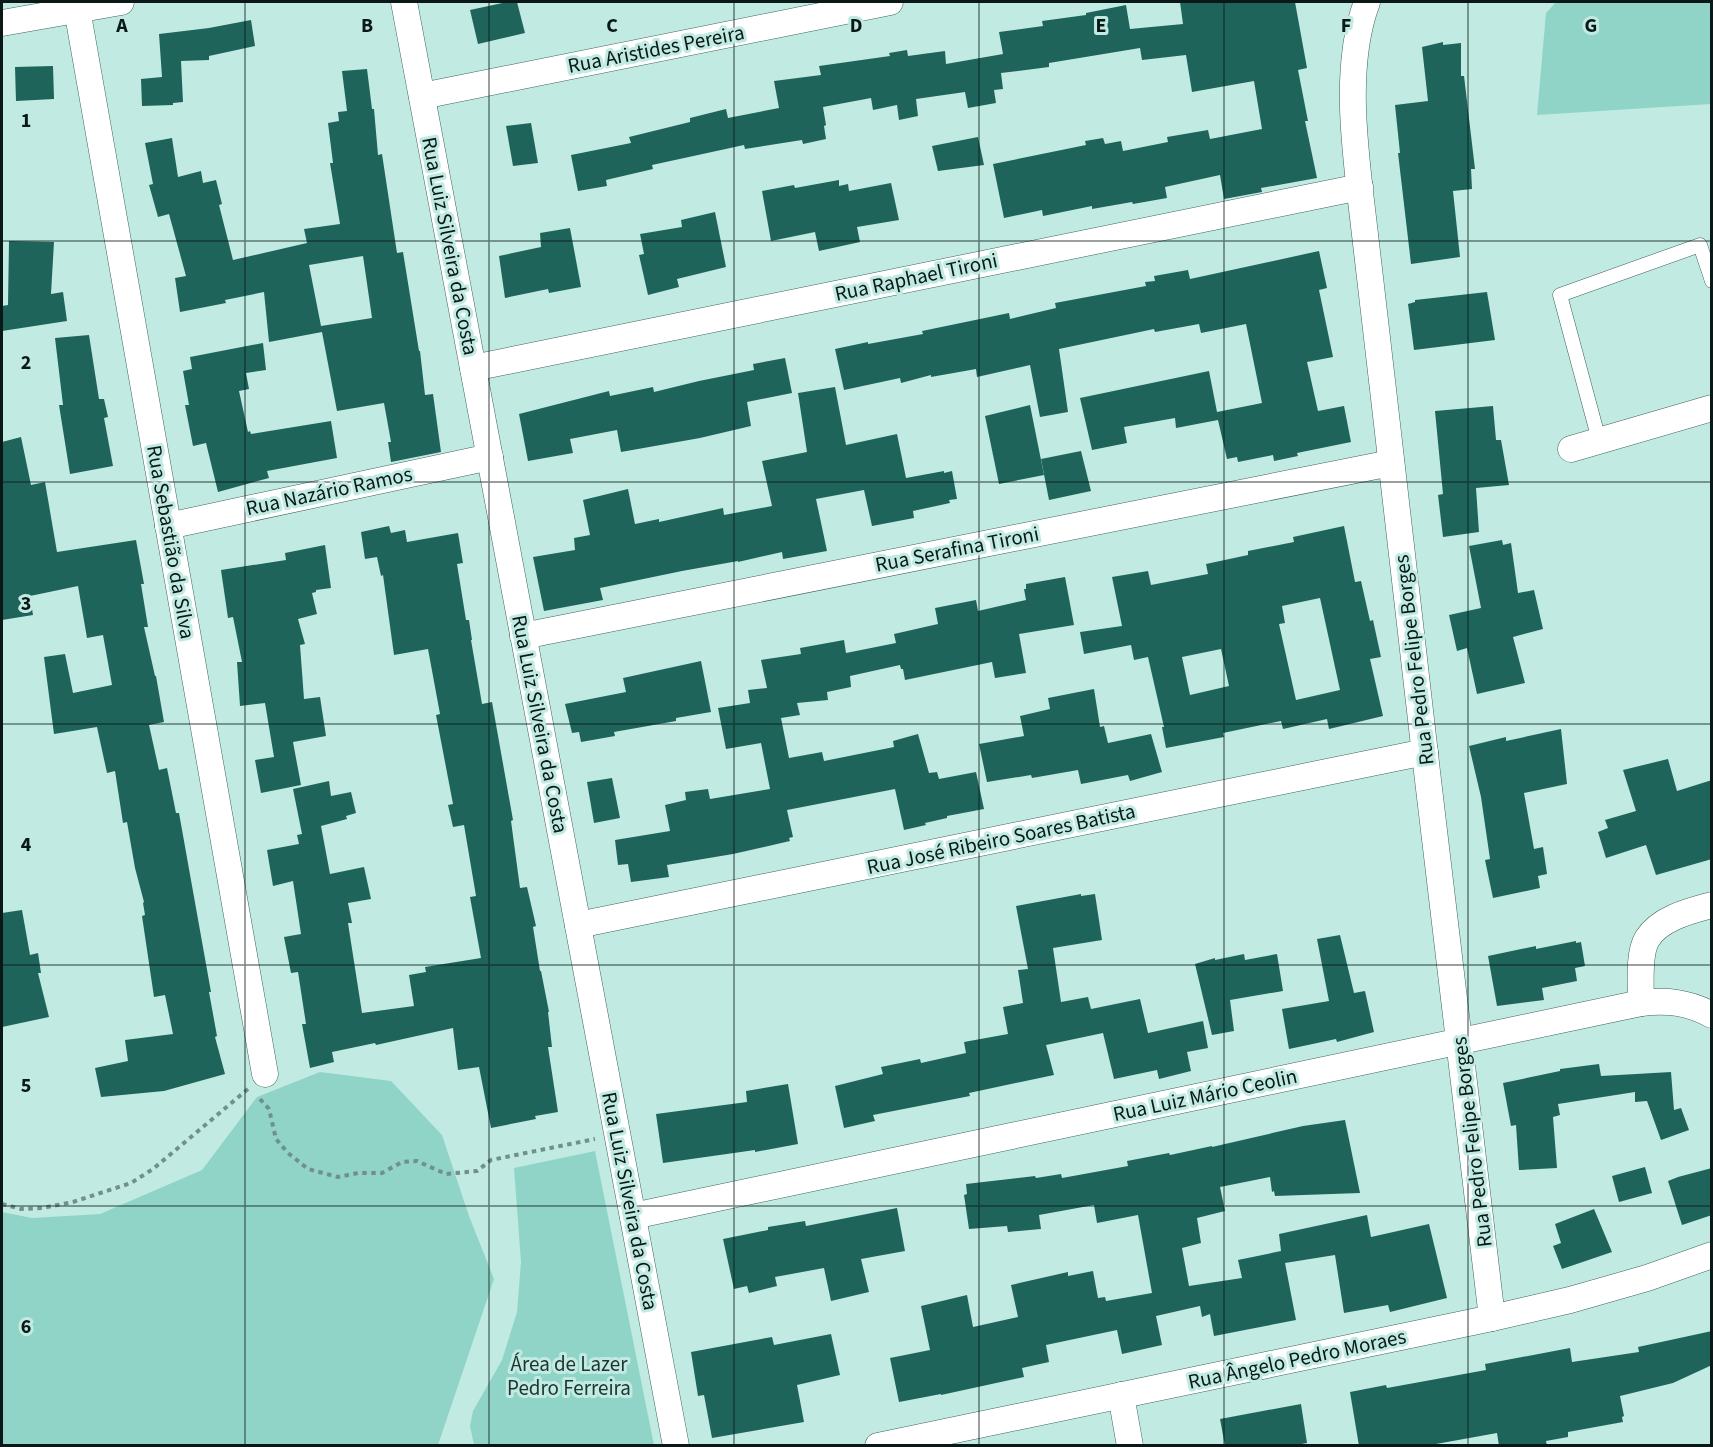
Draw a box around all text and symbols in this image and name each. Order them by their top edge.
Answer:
text: A [115,12,128,40]
text: B [361,12,373,40]
text: C [606,12,618,40]
text: D [850,12,862,40]
text: E [1096,12,1106,40]
text: F [1341,12,1351,40]
text: G [1585,12,1597,40]
street label: Rua Aristides Pereira [565,17,747,81]
text: 1 [21,107,31,135]
street label: Rua Luiz Silveira da Costa [414,134,486,358]
street label: Rua Raphael Tironi [832,245,1000,309]
text: 2 [21,349,31,377]
street label: Rua Sebastião da Silva [139,443,203,641]
street label: Rua Nazário Ramos [243,459,415,523]
street label: Rua Serafina Tironi [873,518,1041,580]
street label: Rua Pedro Felipe Borges [1386,553,1442,767]
text: 3 [21,590,31,618]
street label: Rua Luiz Silveira da Costa [504,612,576,836]
street label: Rua José Ribeiro Soares Batista [864,796,1138,882]
text: 4 [21,831,32,859]
street label: Rua Pedro Felipe Borges [1444,1035,1500,1249]
street label: Rua Luiz Mário Ceolin [1110,1061,1300,1129]
text: 5 [21,1072,31,1100]
street label: Rua Luiz Silveira da Costa [594,1089,666,1313]
text: 6 [21,1313,31,1341]
street label: Rua Ângelo Pedro Moraes [1185,1321,1409,1397]
park label: Área de Lazer Pedro Ferreira [507,1349,631,1403]

